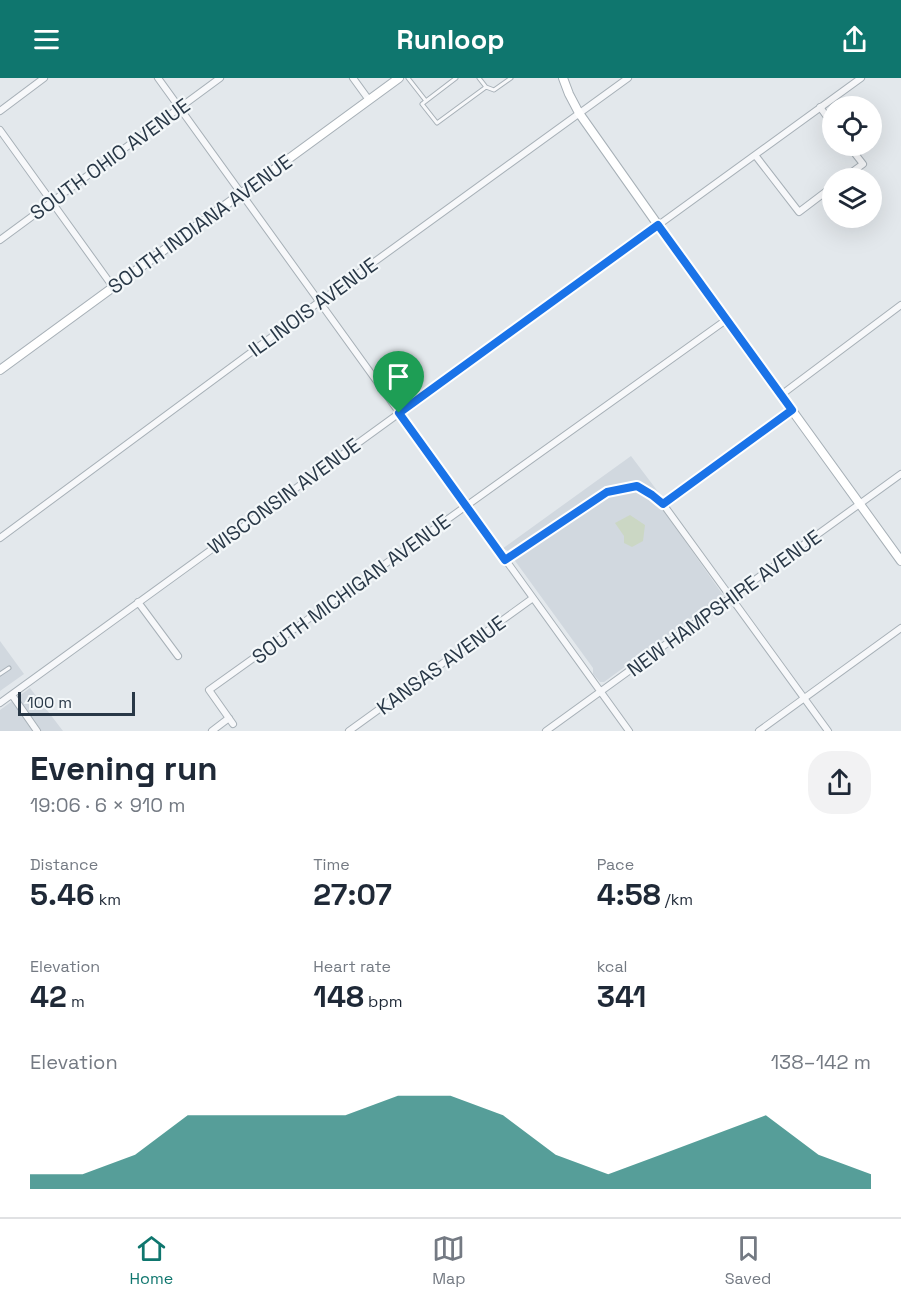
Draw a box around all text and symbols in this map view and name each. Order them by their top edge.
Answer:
text: Runloop [397,22,504,57]
icon: menu [30,23,63,56]
icon: share [838,23,871,56]
street label: SOUTH OHIO AVENUE [25,92,195,226]
map controls [822,96,882,228]
button: locate [822,96,882,156]
street label: SOUTH INDIANA AVENUE [103,148,297,300]
button: layers [822,168,882,228]
street label: ILLINOIS AVENUE [243,251,383,363]
pin [373,351,424,413]
icon: arrive [382,360,415,393]
street label: WISCONSIN AVENUE [203,432,365,560]
street label: SOUTH MICHIGAN AVENUE [247,508,455,670]
street label: NEW HAMPSHIRE AVENUE [622,524,826,682]
street label: KANSAS AVENUE [371,610,511,720]
scale bar [18,689,135,716]
text: 100 m [27,692,72,713]
text: Evening run [30,748,218,790]
button: share [808,751,871,814]
text: 19:06 · 6 × 910 m [30,792,185,818]
text: Distance [30,854,98,875]
text: Time [313,854,350,875]
text: Pace [597,854,634,875]
text: 5.46 [30,875,95,914]
text: 27:07 [313,875,392,914]
text: 4:58 [597,875,661,914]
text: km [95,889,121,910]
text: /km [661,889,693,910]
text: Elevation [30,956,100,977]
text: Heart rate [313,956,391,977]
text: kcal [597,956,628,977]
text: 42 [30,977,67,1016]
text: 148 [313,977,364,1016]
text: 341 [597,977,646,1016]
text: m [67,991,85,1012]
text: bpm [364,991,402,1012]
text: Elevation [30,1049,118,1075]
text: 138–142 m [771,1049,871,1075]
tab: Home [130,1232,173,1289]
tab: Map [432,1232,466,1289]
tab: Saved [725,1232,771,1289]

